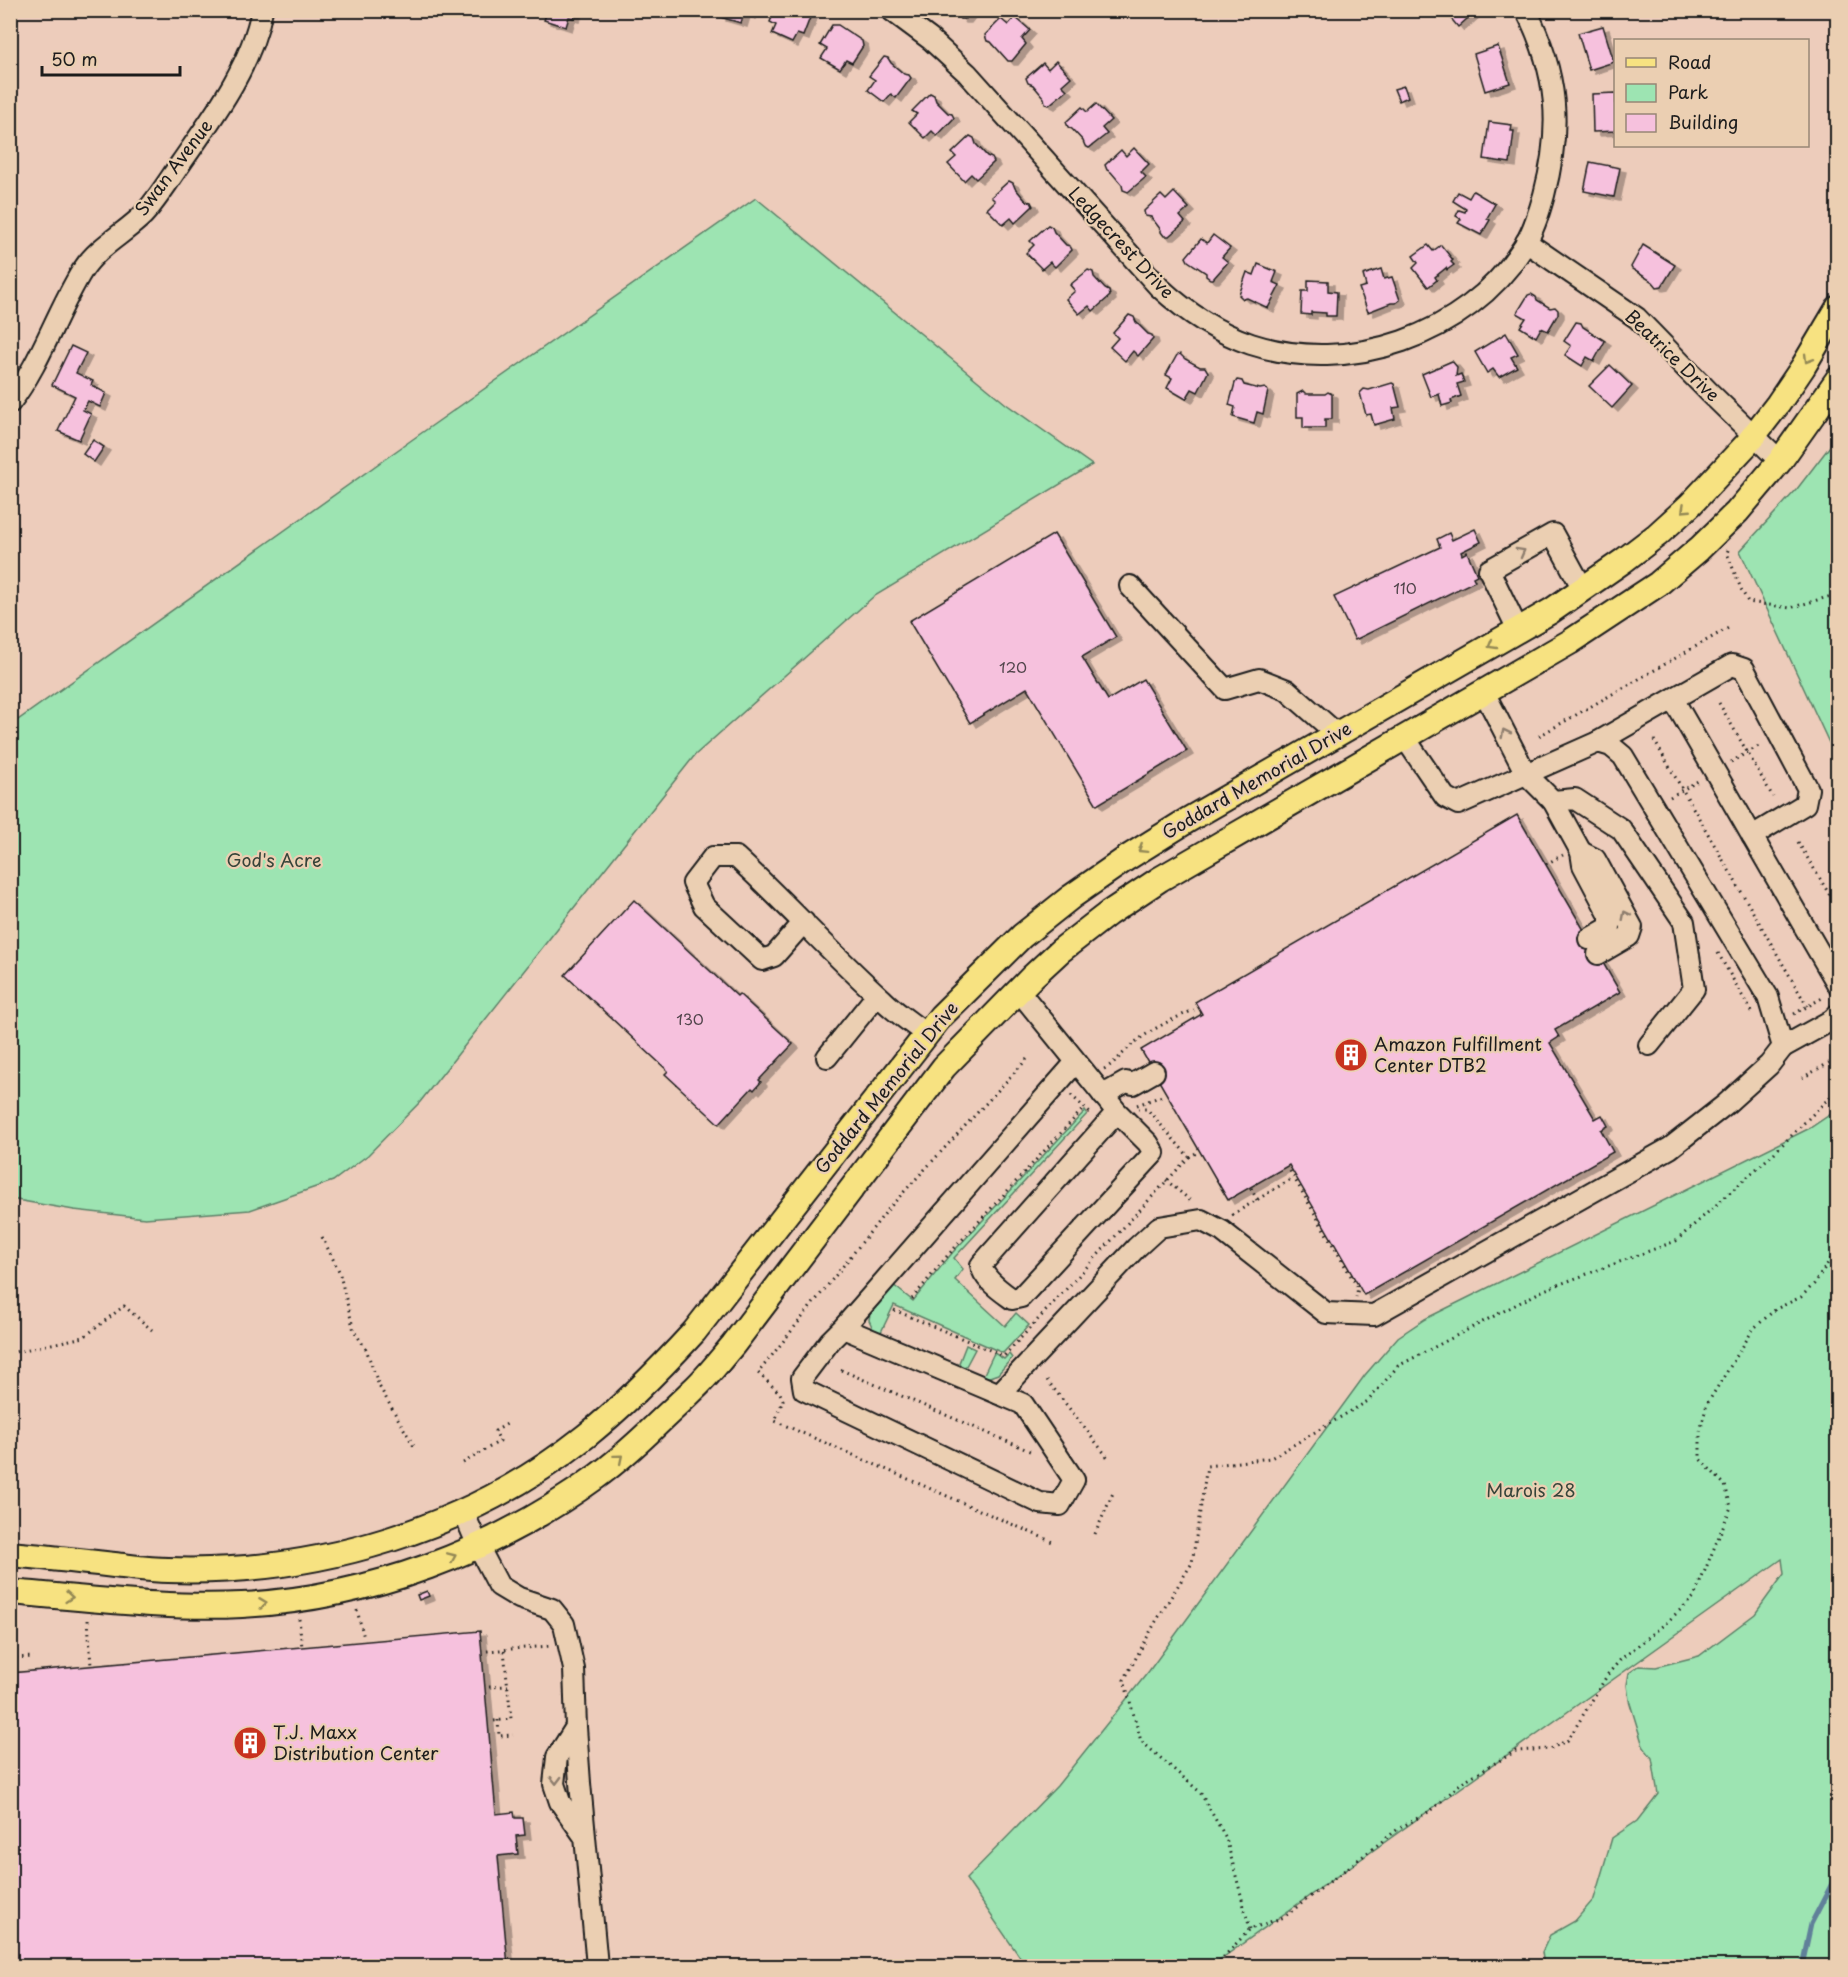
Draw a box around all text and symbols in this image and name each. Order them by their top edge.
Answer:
scale bar [42,39,180,77]
legend [1614,39,1809,147]
text: 50 m [51,45,98,72]
text: Road [1668,48,1712,75]
text: Park [1668,78,1708,105]
text: Building [1668,108,1738,135]
street label: Swan Avenue [127,113,218,221]
street label: Ledgecrest Drive [1063,180,1181,304]
street label: Beatrice Drive [1620,303,1726,407]
one-way arrow [1804,353,1816,363]
one-way arrow [1682,502,1692,513]
one-way arrow [1515,548,1525,559]
house number: 110 [1393,576,1417,599]
one-way arrow [1488,638,1498,649]
house number: 120 [999,655,1027,678]
street label: Goddard Memorial Drive [1156,714,1356,845]
one-way arrow [1501,728,1513,739]
one-way arrow [1138,841,1148,853]
park label: God's Acre [227,846,321,873]
one-way arrow [1622,911,1634,922]
street label: Goddard Memorial Drive [808,995,964,1179]
house number: 130 [676,1007,704,1030]
place label: Amazon Fulfillment Center DTB2 [1374,1030,1542,1078]
building icon: Amazon Fulfillment Center DTB2 [1333,1037,1369,1073]
one-way arrow [612,1454,623,1465]
park label: Marois 28 [1486,1476,1576,1503]
one-way arrow [446,1552,457,1564]
one-way arrow [64,1590,73,1603]
one-way arrow [259,1597,268,1609]
place label: T.J. Maxx Distribution Center [273,1718,439,1766]
building icon: T.J. Maxx Distribution Center [232,1725,268,1761]
one-way arrow [550,1775,562,1784]

